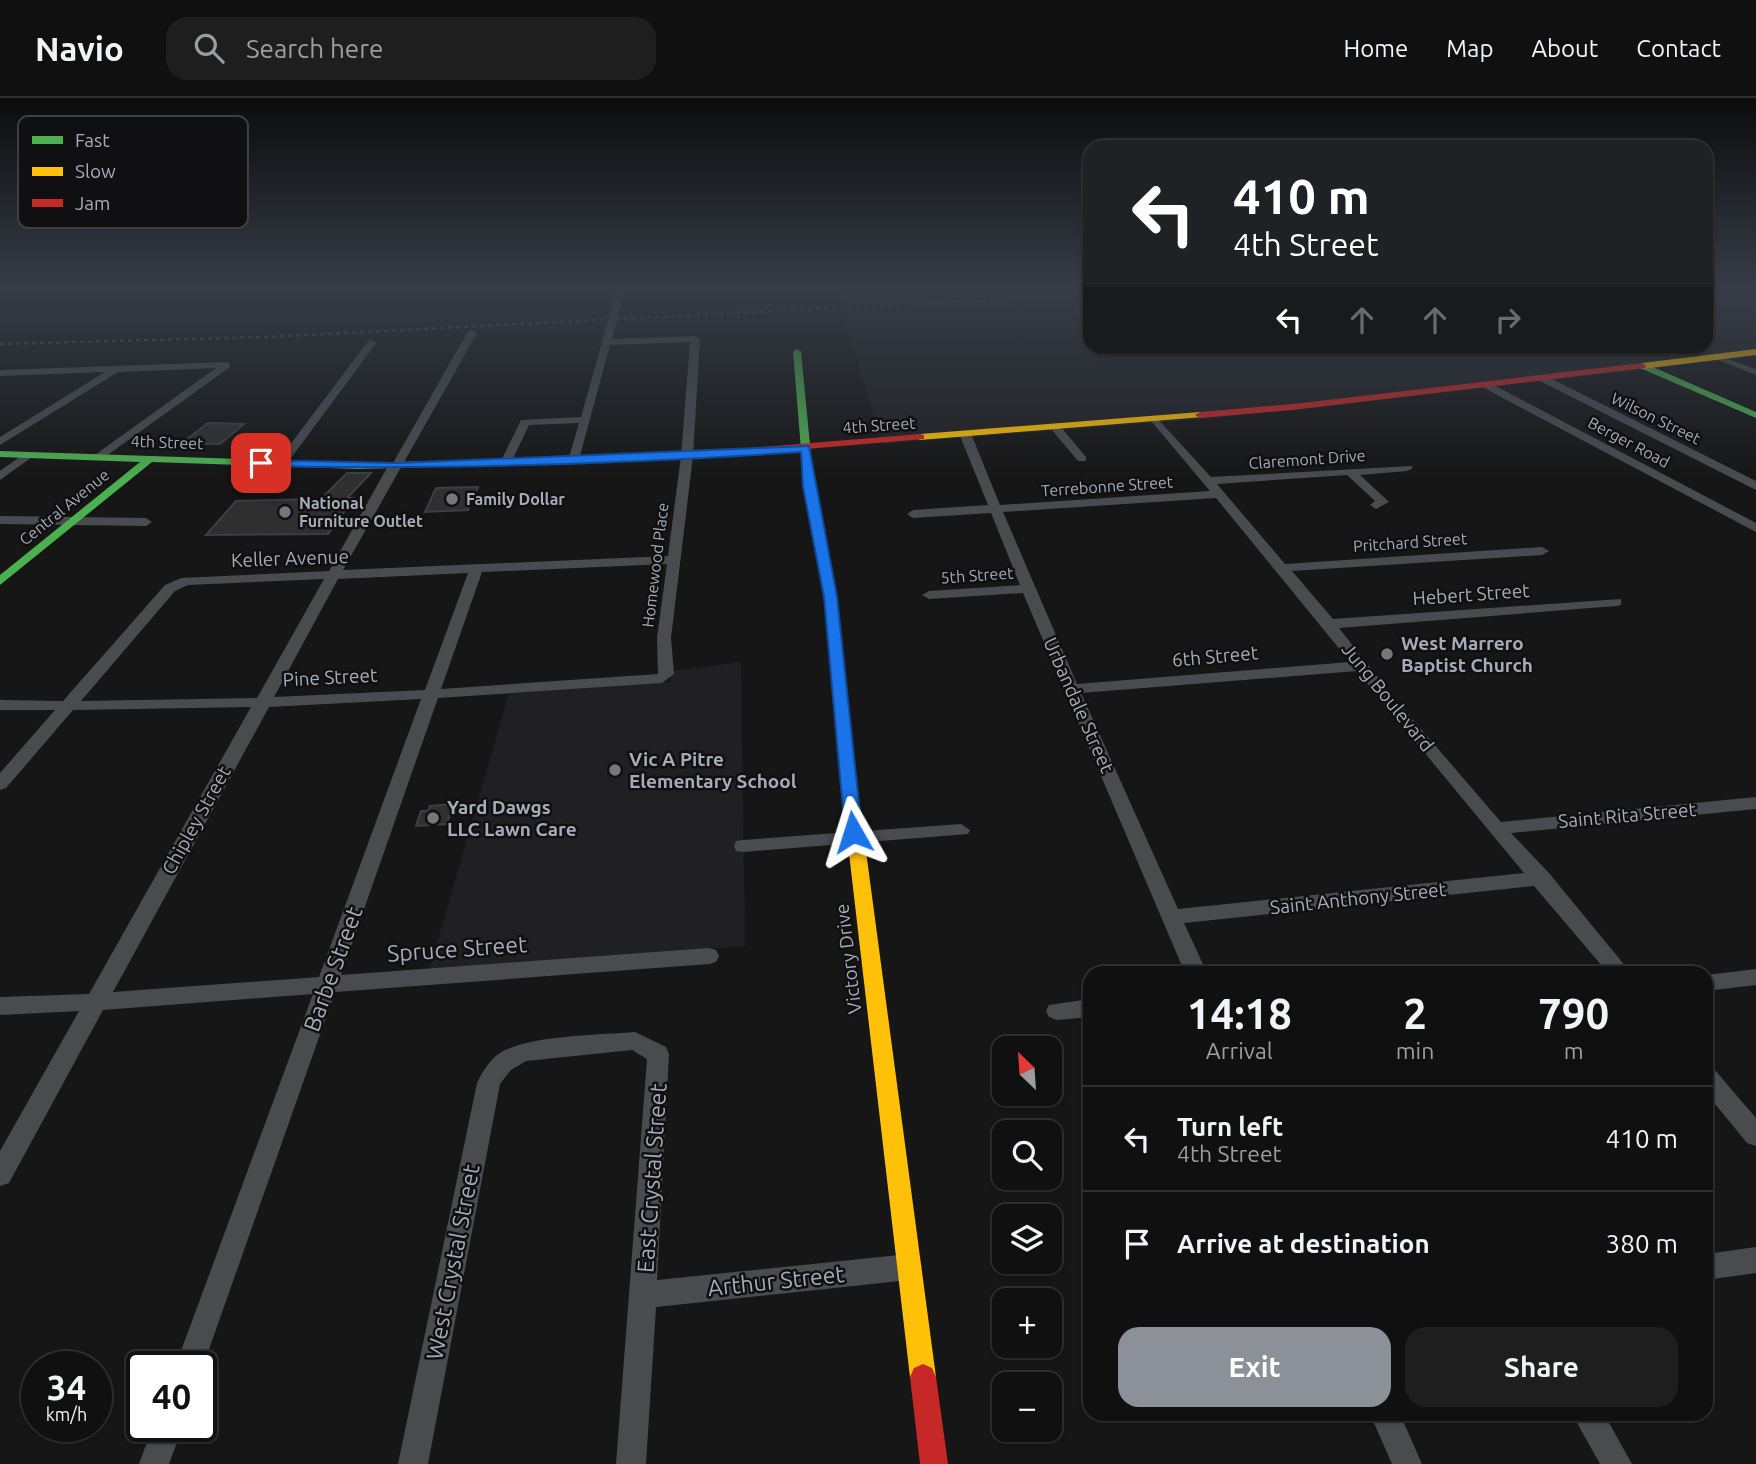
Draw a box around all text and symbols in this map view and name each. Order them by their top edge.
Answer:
search box [166,17,656,80]
icon: search [190,29,228,67]
text: Navio [35,30,124,67]
text: Search here [246,34,383,63]
text: Home [1343,35,1408,62]
text: Map [1446,35,1493,62]
text: About [1531,35,1598,62]
text: Contact [1636,35,1721,62]
legend [18,116,248,228]
text: Fast [75,129,110,151]
text: Slow [75,160,116,182]
icon: left [1118,168,1209,259]
text: 410 m [1233,168,1370,223]
text: Jam [75,192,111,214]
text: 4th Street [1233,226,1379,262]
icon: left [1270,301,1308,339]
icon: ahead [1343,301,1381,339]
icon: ahead [1416,301,1454,339]
icon: right [1489,301,1527,339]
street label: Wilson Street [1608,389,1704,448]
street label: 4th Street [842,413,917,437]
street label: Berger Road [1585,413,1673,471]
street label: 4th Street [130,432,204,452]
pin [231,433,291,493]
icon: arrive [242,444,280,482]
street label: Claremont Drive [1248,446,1366,472]
street label: Central Avenue [16,465,112,549]
street label: Terrebonne Street [1040,472,1174,500]
place label: Family Dollar [466,490,565,508]
marker: Family Dollar [444,491,460,507]
place label: National Furniture Outlet [299,494,423,530]
street label: Homewood Place [638,502,672,628]
marker: National Furniture Outlet [277,504,293,520]
street label: Pritchard Street [1352,529,1468,555]
street label: Keller Avenue [231,545,349,571]
street label: 5th Street [940,563,1015,587]
street label: Hebert Street [1412,579,1531,609]
place label: West Marrero Baptist Church [1401,632,1533,676]
street label: Urbandale Street [1039,634,1119,776]
street label: Jung Boulevard [1338,638,1438,756]
street label: 6th Street [1171,641,1260,671]
marker: West Marrero Baptist Church [1379,646,1395,662]
street label: Pine Street [282,664,378,690]
place label: Vic A Pitre Elementary School [629,748,797,792]
street label: Chipley Street [157,762,235,878]
marker: Vic A Pitre Elementary School [607,762,623,778]
position arrow [816,795,890,869]
place label: Yard Dawgs LLC Lawn Care [447,796,577,840]
street label: Saint Rita Street [1557,798,1697,832]
marker: Yard Dawgs LLC Lawn Care [425,810,441,826]
street label: Saint Anthony Street [1269,878,1448,918]
street label: Barbe Street [298,903,367,1035]
street label: Victory Drive [830,903,866,1015]
street label: Spruce Street [386,931,528,966]
text: 14:18 [1187,990,1292,1037]
text: 2 [1403,990,1427,1037]
text: 790 [1538,990,1609,1037]
north arrow [992,1036,1062,1106]
map controls [992,1036,1062,1442]
text: Arrival [1206,1038,1273,1063]
text: min [1396,1038,1434,1063]
text: m [1564,1038,1584,1063]
street label: East Crystal Street [632,1082,671,1273]
text: Turn left [1177,1112,1283,1141]
button: search [992,1120,1062,1190]
icon: left [1118,1120,1156,1158]
text: 410 m [1606,1124,1678,1153]
text: 4th Street [1177,1141,1282,1166]
street label: West Crystal Street [421,1162,484,1362]
button: layers [992,1204,1062,1274]
icon: arrive [1118,1225,1156,1263]
text: Arrive at destination [1177,1229,1430,1258]
text: 380 m [1606,1229,1678,1258]
street label: Arthur Street [706,1261,845,1300]
button: + [992,1288,1062,1358]
button: Exit [1118,1327,1391,1407]
button: Share [1405,1327,1678,1407]
speed limit sign: 40 [126,1351,217,1442]
text: 34 [47,1367,86,1407]
button: − [992,1372,1062,1442]
text: km/h [46,1404,87,1424]

